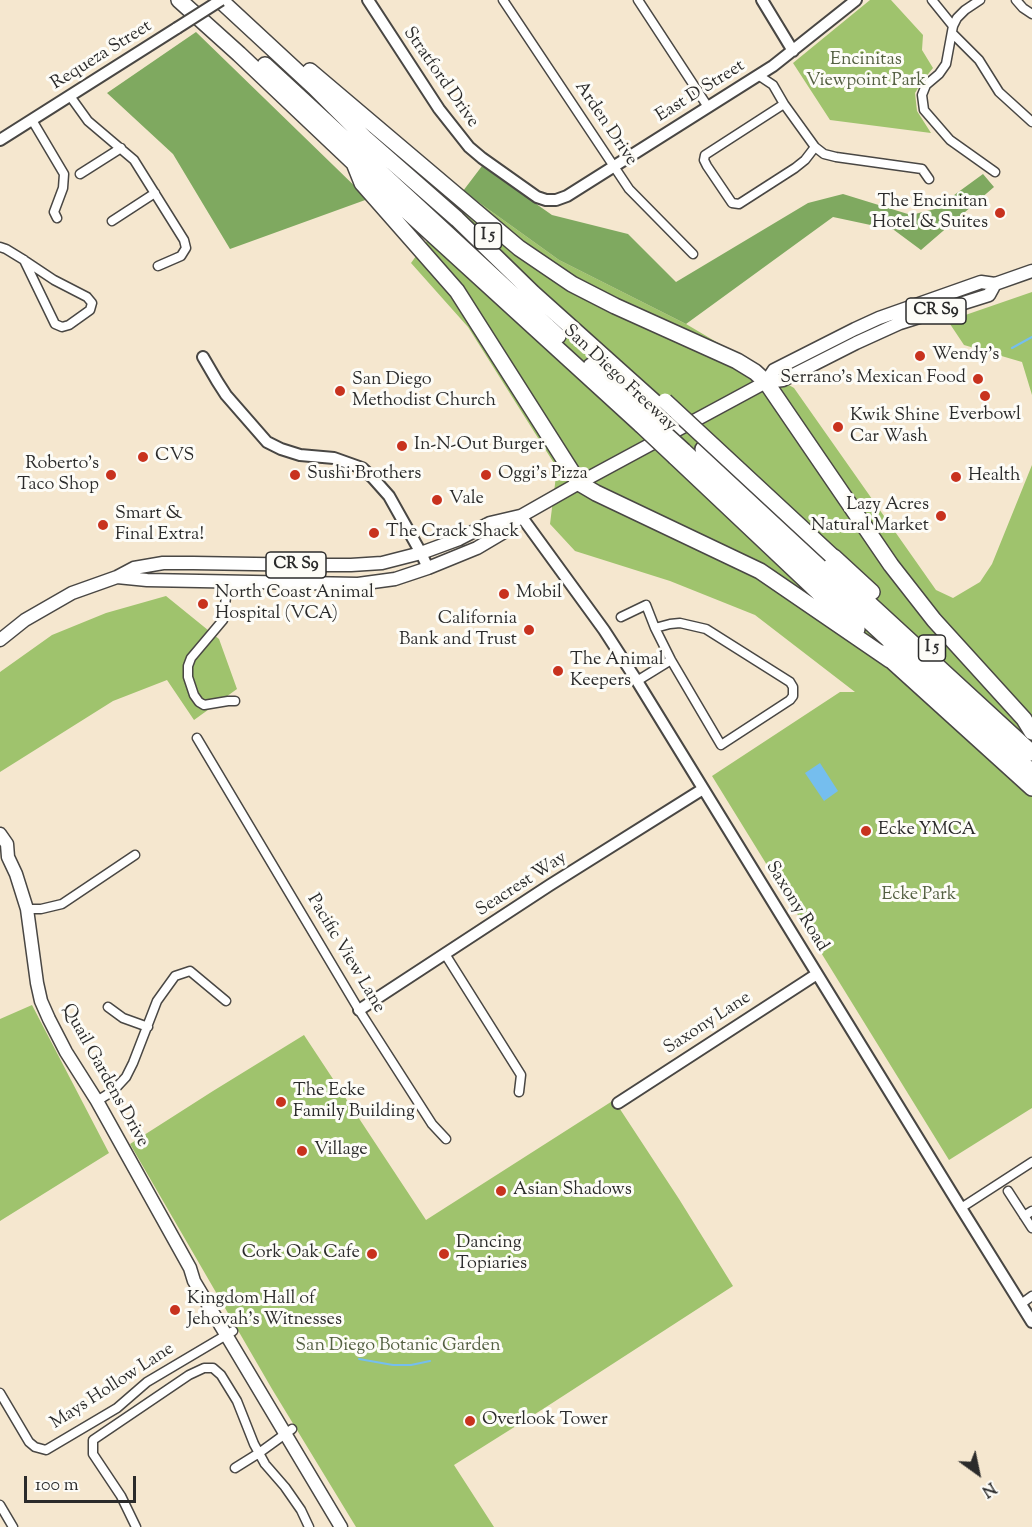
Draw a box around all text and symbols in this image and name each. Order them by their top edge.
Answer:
street label: Requeza Street [48,16,156,96]
street label: Stratford Drive [397,24,483,132]
park label: Encinitas Viewpoint Park [806,50,926,92]
street label: East D Street [653,56,749,128]
street label: Arden Drive [569,78,641,170]
place label: The Encinitan Hotel & Suites [872,192,988,234]
marker: The Encinitan Hotel & Suites [993,206,1007,220]
road number: I 5 [474,223,502,249]
road number: CR S9 [906,298,966,324]
street label: San Diego Freeway [558,321,680,437]
place label: Wendy's [932,345,999,367]
marker: Wendy's [913,349,927,363]
place label: Serrano's Mexican Food [780,368,966,390]
place label: San Diego Methodist Church [352,370,496,412]
marker: Serrano's Mexican Food [971,372,985,386]
marker: San Diego Methodist Church [333,384,347,398]
marker: Everbowl [978,389,992,403]
place label: Everbowl [949,405,1021,427]
place label: Kwik Shine Car Wash [850,406,940,448]
marker: Kwik Shine Car Wash [831,420,845,434]
place label: In-N-Out Burger [414,435,544,457]
marker: In-N-Out Burger [395,439,409,453]
place label: CVS [155,446,194,468]
marker: CVS [136,450,150,464]
place label: Roberto's Taco Shop [17,454,99,496]
place label: Sushi Brothers [307,464,421,486]
place label: Oggi's Pizza [498,464,588,486]
place label: Health [968,466,1020,488]
marker: Roberto's Taco Shop [104,468,118,482]
marker: Sushi Brothers [288,468,302,482]
marker: Oggi's Pizza [479,468,493,482]
marker: Health [949,470,963,484]
place label: Vale [449,489,484,511]
marker: Vale [430,493,444,507]
place label: Lazy Acres Natural Market [811,495,929,538]
place label: Smart & Final Extra! [115,504,204,546]
marker: Lazy Acres Natural Market [934,509,948,523]
marker: Smart & Final Extra! [96,518,110,532]
place label: The Crack Shack [386,522,519,544]
marker: The Crack Shack [367,526,381,540]
road number: CR S9 [266,552,326,578]
place label: North Coast Animal Hospital (VCA) [215,583,374,626]
place label: Mobil [516,583,562,605]
marker: Mobil [497,587,511,601]
marker: North Coast Animal Hospital (VCA) [196,597,210,611]
place label: California Bank and Trust [399,609,517,652]
marker: California Bank and Trust [522,623,536,637]
road number: I 5 [918,635,946,661]
place label: The Animal Keepers [570,650,664,692]
marker: The Animal Keepers [551,664,565,678]
place label: Ecke YMCA [878,820,976,842]
marker: Ecke YMCA [859,824,873,838]
street label: Seacrest Way [473,848,571,922]
street label: Saxony Road [760,858,832,956]
park label: Ecke Park [881,885,957,907]
street label: Pacific View Lane [301,891,389,1017]
street label: Saxony Lane [660,988,756,1060]
street label: Quail Gardens Drive [56,1001,152,1151]
place label: The Ecke Family Building [293,1081,415,1124]
marker: The Ecke Family Building [274,1095,288,1109]
place label: Village [314,1140,368,1162]
marker: Village [295,1144,309,1158]
place label: Asian Shadows [513,1180,632,1202]
marker: Asian Shadows [494,1184,508,1198]
place label: Dancing Topiaries [456,1233,527,1276]
place label: Cork Oak Cafe [242,1243,360,1265]
marker: Cork Oak Cafe [365,1247,379,1261]
marker: Dancing Topiaries [437,1247,451,1261]
place label: Kingdom Hall of Jehovah’s Witnesses [187,1289,342,1332]
marker: Kingdom Hall of Jehovah’s Witnesses [168,1303,182,1317]
park label: San Diego Botanic Garden [295,1336,501,1358]
street label: Mays Hollow Lane [47,1339,179,1435]
place label: Overlook Tower [482,1410,608,1432]
marker: Overlook Tower [463,1414,477,1428]
north arrow [948,1443,1008,1503]
scale bar [27,1464,140,1502]
text: 100 m [35,1473,79,1499]
text: N [976,1475,1000,1502]

